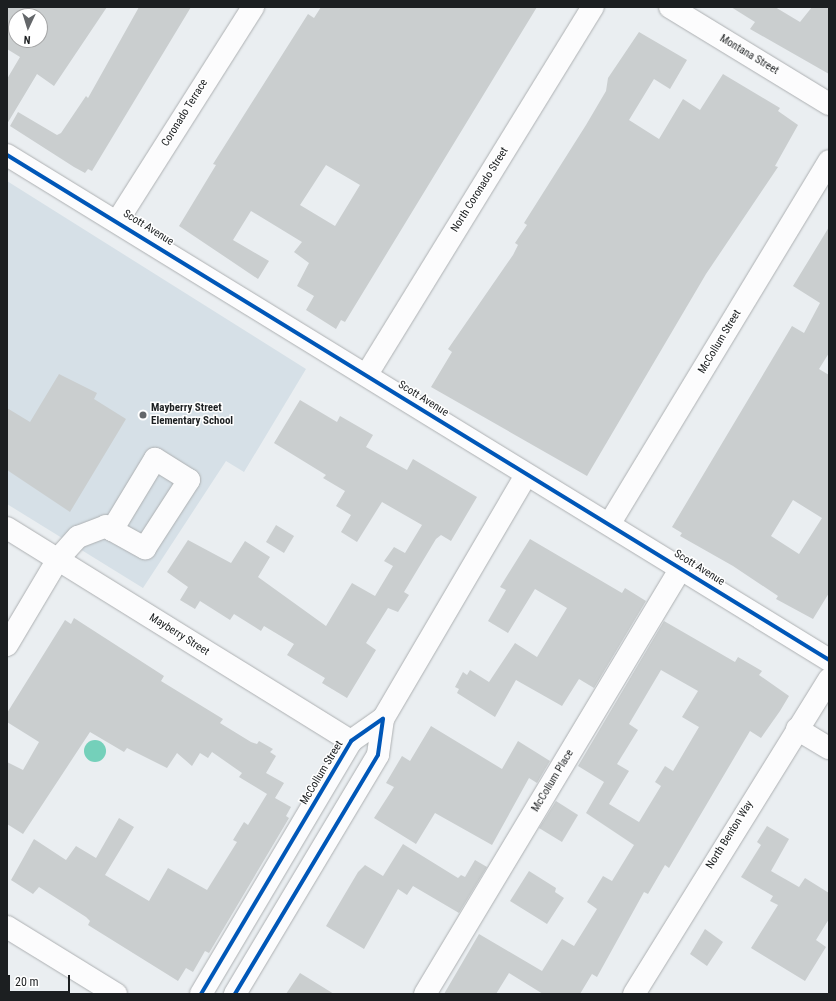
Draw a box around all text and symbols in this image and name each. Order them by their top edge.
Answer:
north arrow [8,8,48,48]
street label: Montana Street [717,32,781,78]
text: N [23,33,31,46]
street label: Coronado Terrace [159,77,211,149]
street label: North Coronado Street [449,145,511,235]
street label: Scott Avenue [120,207,176,249]
street label: McCollum Street [696,308,744,376]
street label: Scott Avenue [395,378,451,420]
place label: Mayberry Street Elementary School [151,402,233,428]
marker: Mayberry Street Elementary School [138,410,148,420]
street label: Scott Avenue [671,547,727,589]
street label: Mayberry Street [147,611,211,659]
street label: McCollum Street [298,739,346,807]
street label: McCollum Place [529,747,577,815]
street label: North Benton Way [704,798,756,872]
scale bar [10,967,72,993]
text: 20 m [15,975,39,989]

